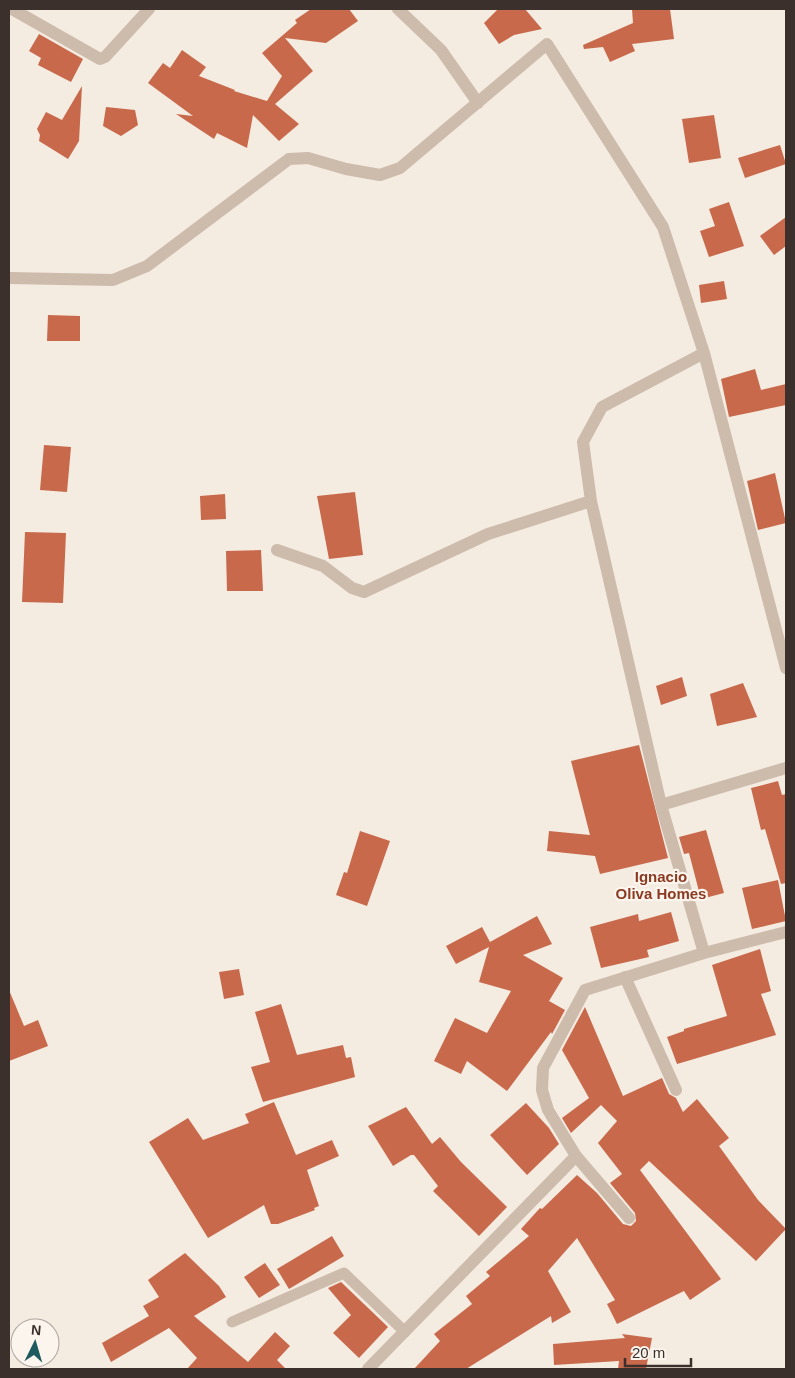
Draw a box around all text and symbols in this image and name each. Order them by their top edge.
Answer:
district label: Ignacio Oliva Homes [616,868,706,902]
north arrow [10,1318,60,1368]
text: N [30,1322,42,1338]
scale bar [625,1336,691,1368]
text: 20 m [632,1344,665,1361]

